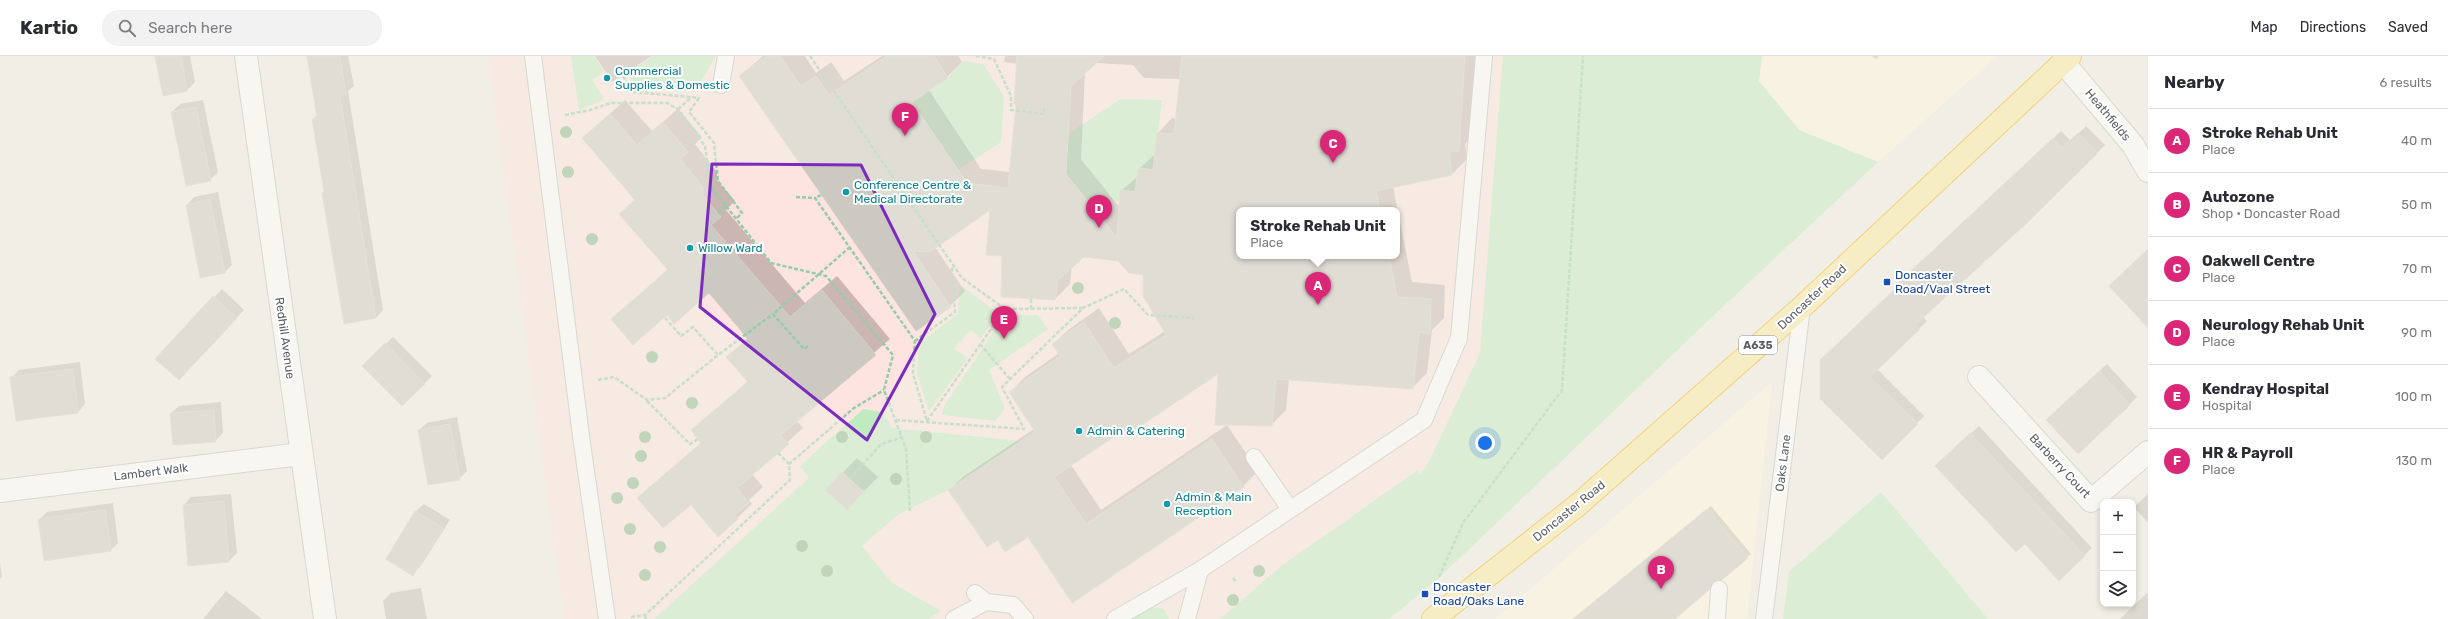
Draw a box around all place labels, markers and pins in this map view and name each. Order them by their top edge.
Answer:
place label: Commercial Supplies & Domestic [615,64,730,92]
marker: Commercial Supplies & Domestic [602,73,612,83]
pin: F [892,103,918,136]
pin: C [1320,130,1346,163]
place label: Conference Centre & Medical Directorate [854,178,972,206]
marker: Conference Centre & Medical Directorate [841,187,851,197]
pin: D [1086,195,1112,228]
place label: Willow Ward [698,241,763,255]
marker: Willow Ward [685,243,695,253]
place label: Doncaster Road/Vaal Street [1895,268,1991,296]
pin: A [1305,272,1331,305]
marker: Doncaster Road/Vaal Street [1882,277,1892,287]
pin: E [991,306,1017,339]
place label: Admin & Catering [1087,424,1185,438]
marker: Admin & Catering [1074,426,1084,436]
place label: Admin & Main Reception [1175,490,1252,518]
marker: Admin & Main Reception [1162,499,1172,509]
pin: B [1648,556,1674,589]
place label: Doncaster Road/Oaks Lane [1433,580,1525,608]
marker: Doncaster Road/Oaks Lane [1420,589,1430,599]

